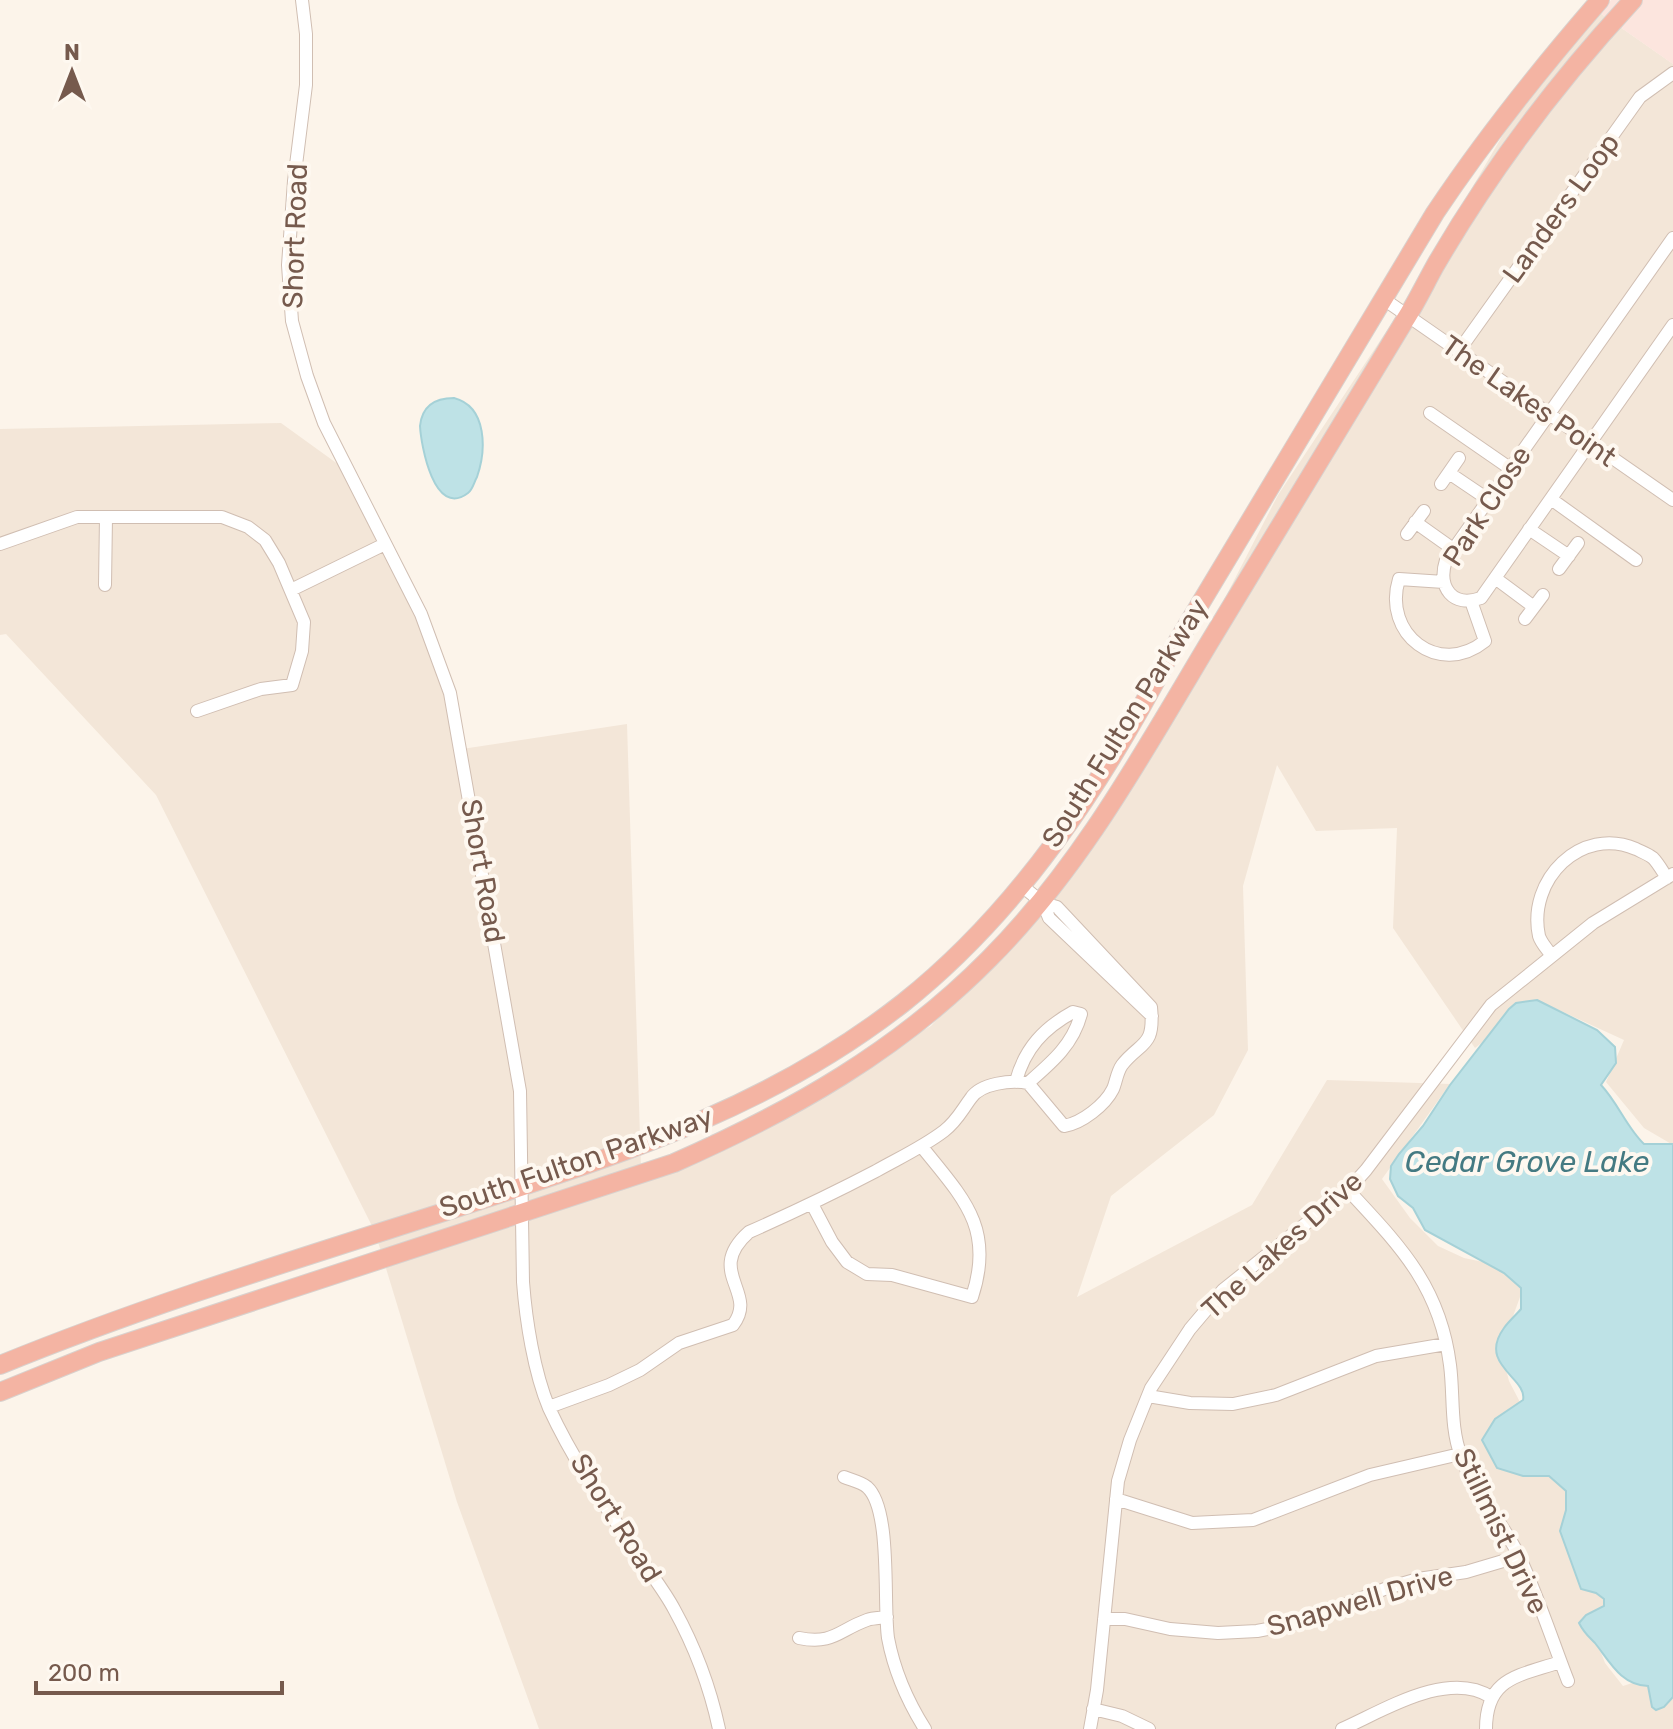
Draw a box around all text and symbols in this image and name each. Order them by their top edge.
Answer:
north arrow [32,32,112,112]
text: N [64,39,80,66]
street label: Landers Loop [1496,127,1626,289]
street label: Short Road [276,163,314,309]
street label: The Lakes Point [1435,329,1623,473]
street label: Park Close [1436,440,1538,572]
street label: South Fulton Parkway [1035,593,1215,853]
street label: Short Road [454,797,512,945]
street label: South Fulton Parkway [435,1100,717,1224]
water label: Cedar Grove Lake [1405,1144,1650,1180]
street label: The Lakes Drive [1195,1164,1369,1326]
street label: Stillmist Drive [1447,1443,1555,1619]
street label: Short Road [563,1448,669,1588]
street label: Snapwell Drive [1263,1559,1457,1643]
scale bar [36,1645,282,1695]
text: 200 m [48,1659,120,1687]

